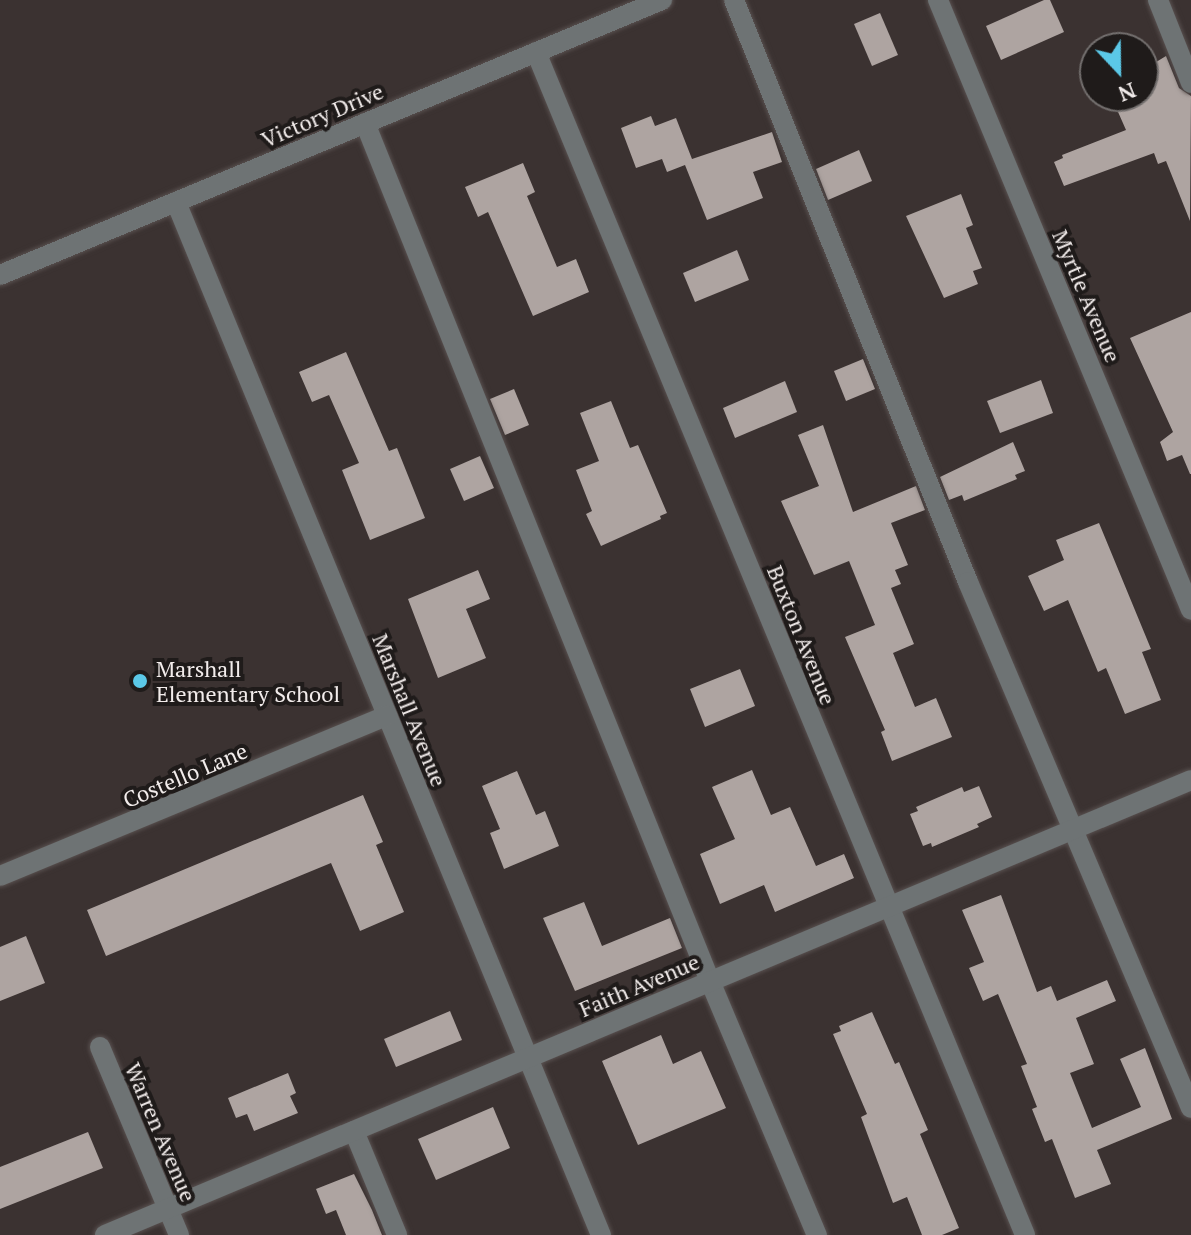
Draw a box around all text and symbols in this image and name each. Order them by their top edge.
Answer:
north arrow [1079,32,1159,112]
text: N [1114,76,1141,109]
street label: Victory Drive [257,77,387,153]
street label: Myrtle Avenue [1047,226,1127,366]
street label: Buxton Avenue [762,561,842,709]
street label: Marshall Avenue [367,630,453,790]
place label: Marshall Elementary School [156,655,340,706]
marker: Marshall Elementary School [131,672,149,690]
street label: Costello Lane [119,737,251,813]
street label: Faith Avenue [575,948,703,1022]
street label: Warren Avenue [120,1058,202,1206]

